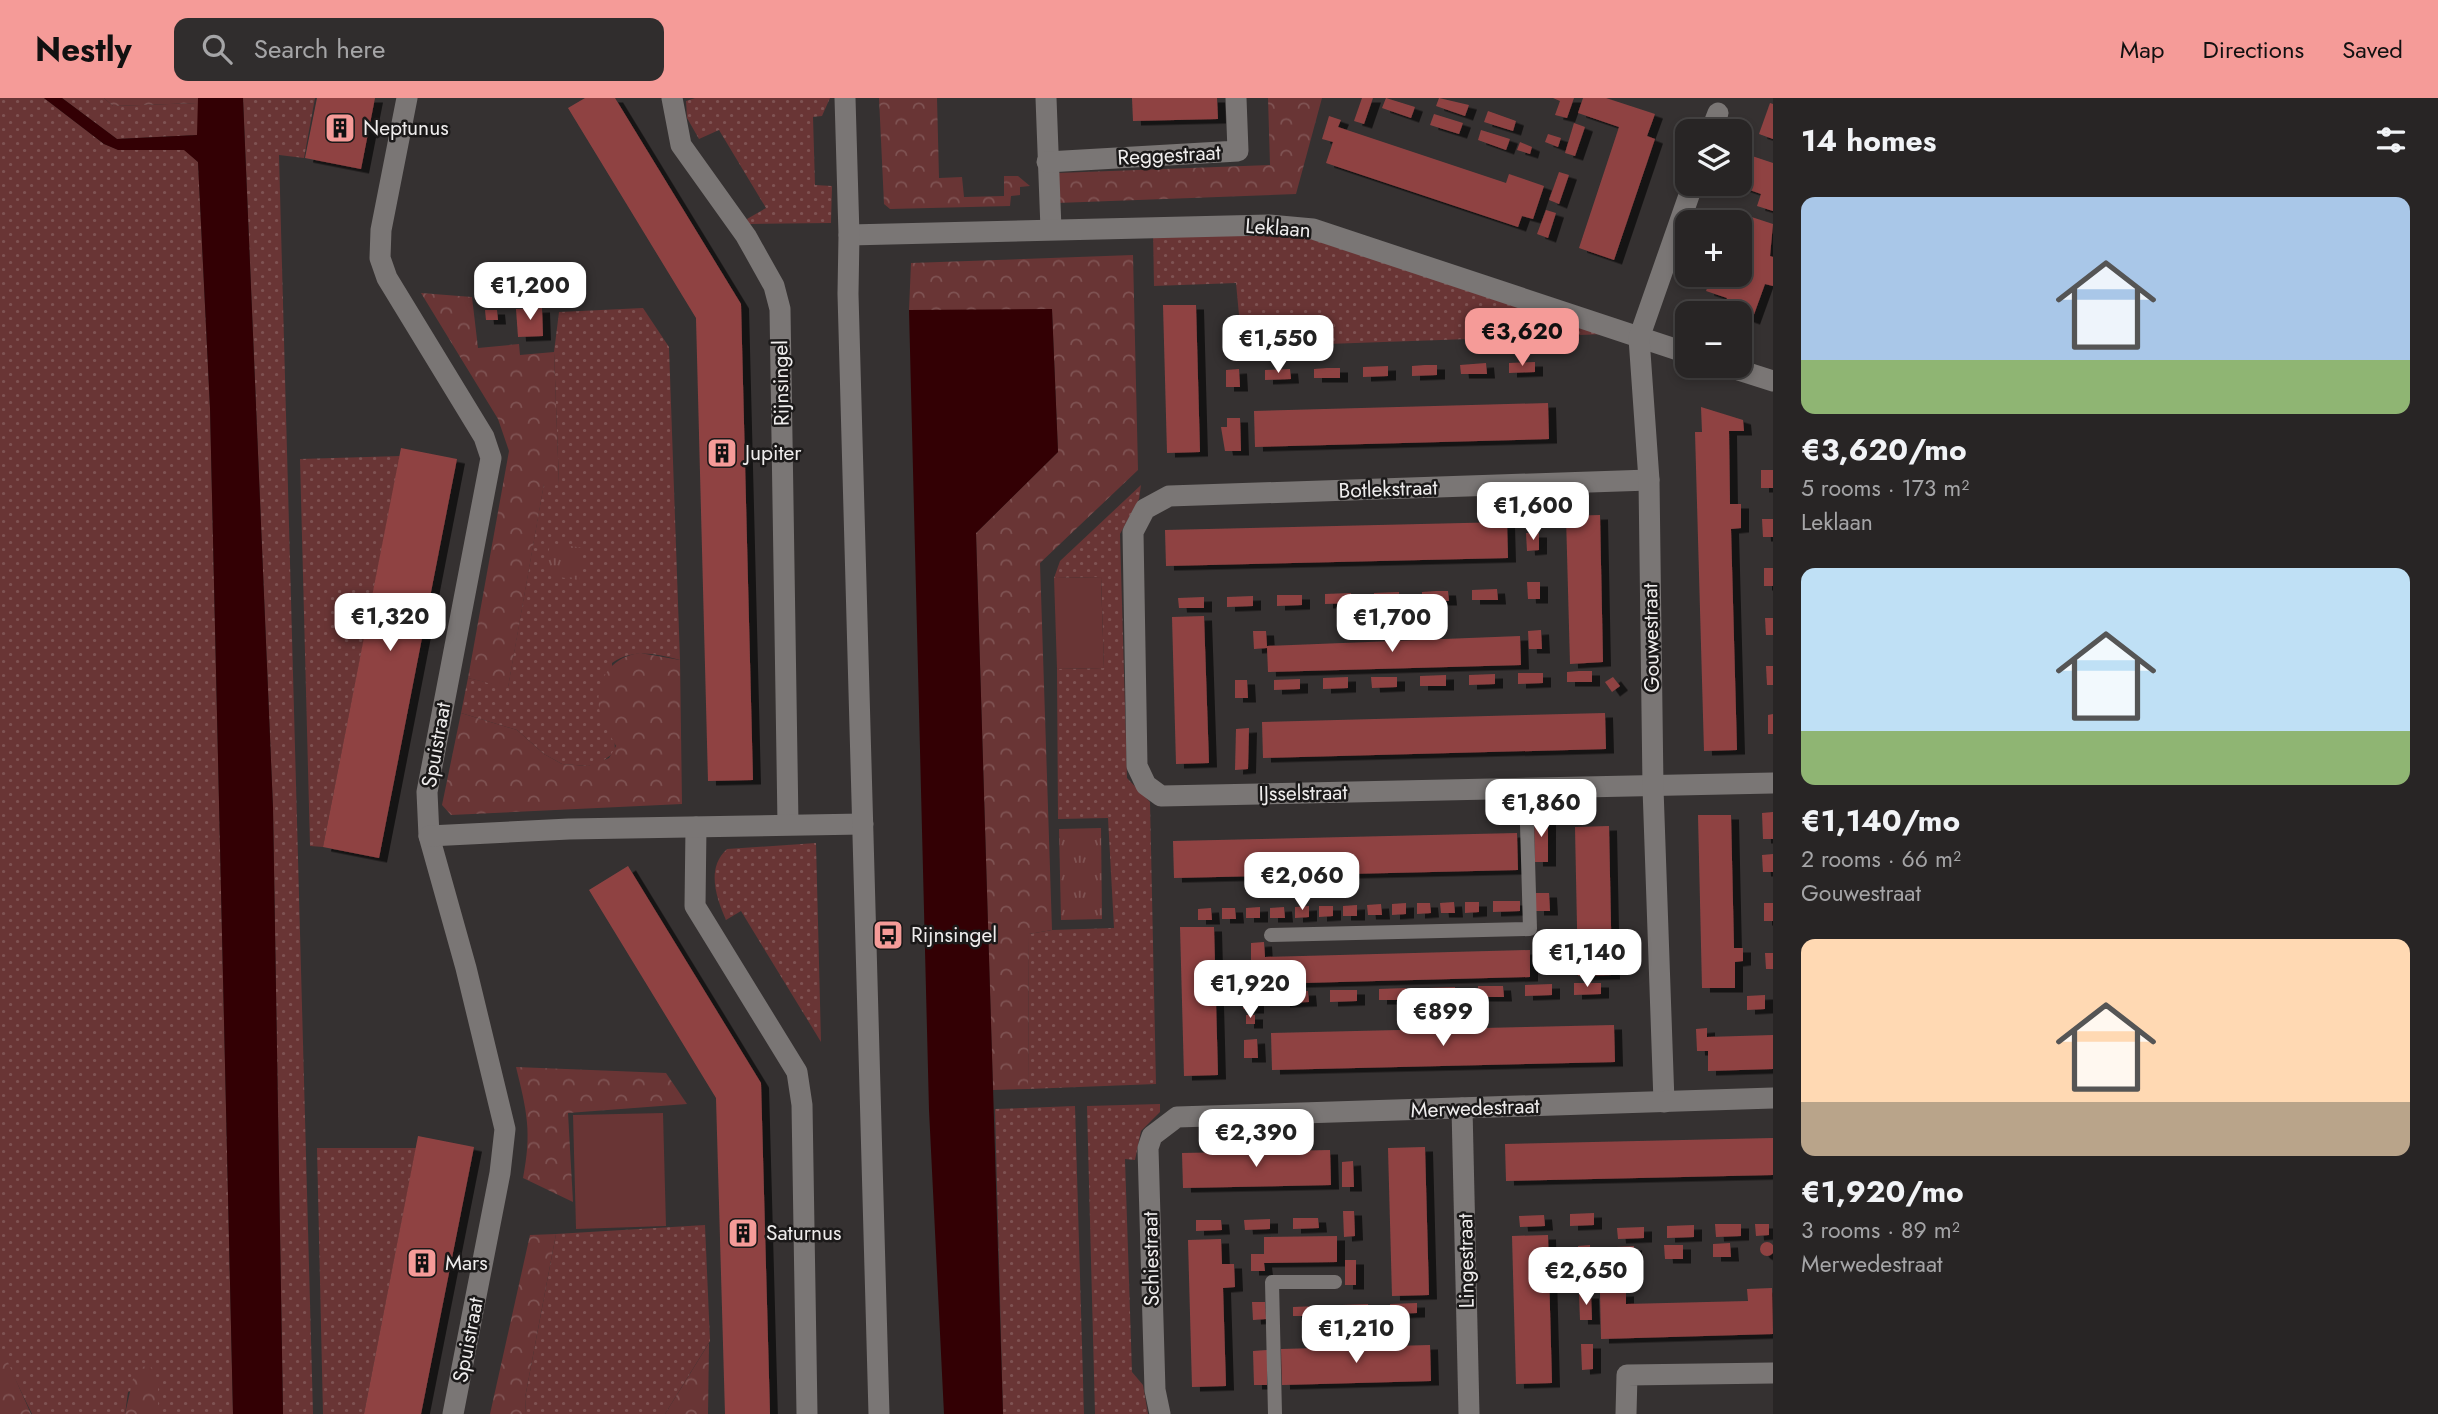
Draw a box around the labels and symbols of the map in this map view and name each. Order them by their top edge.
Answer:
building icon: Neptunus [323,111,357,145]
place label: Neptunus [363,113,449,143]
street label: Reggestraat [1117,137,1221,173]
street label: Leklaan [1244,211,1312,245]
pin: €1,200 [473,262,587,322]
pin: €3,620 [1465,308,1579,368]
pin: €1,550 [1221,316,1335,375]
street label: Rijnsingel [765,340,797,426]
building icon: Jupiter [705,436,739,470]
place label: Jupiter [742,438,802,468]
street label: Botlekstraat [1338,472,1438,506]
pin: €1,600 [1476,482,1590,542]
street label: Gouwestraat [1635,583,1667,693]
pin: €1,320 [333,594,447,653]
pin: €1,700 [1335,594,1449,654]
street label: Spuistraat [414,700,458,790]
street label: IJsselstraat [1258,777,1348,809]
pin: €1,860 [1484,780,1598,839]
pin: €2,060 [1245,852,1359,912]
bus stop icon: Rijnsingel [871,918,905,952]
place label: Rijnsingel [911,920,997,950]
pin: €1,140 [1530,930,1644,989]
pin: €1,920 [1193,960,1307,1020]
pin: €899 [1402,988,1484,1048]
street label: Merwedestraat [1410,1091,1540,1125]
pin: €2,390 [1199,1110,1313,1169]
street label: Schiestraat [1135,1211,1167,1307]
street label: Lingestraat [1450,1213,1482,1309]
building icon: Saturnus [726,1216,760,1250]
place label: Saturnus [766,1218,841,1248]
building icon: Mars [405,1246,439,1280]
place label: Mars [445,1248,488,1278]
pin: €2,650 [1529,1248,1643,1307]
street label: Spuistraat [445,1295,491,1385]
pin: €1,210 [1299,1306,1413,1365]

